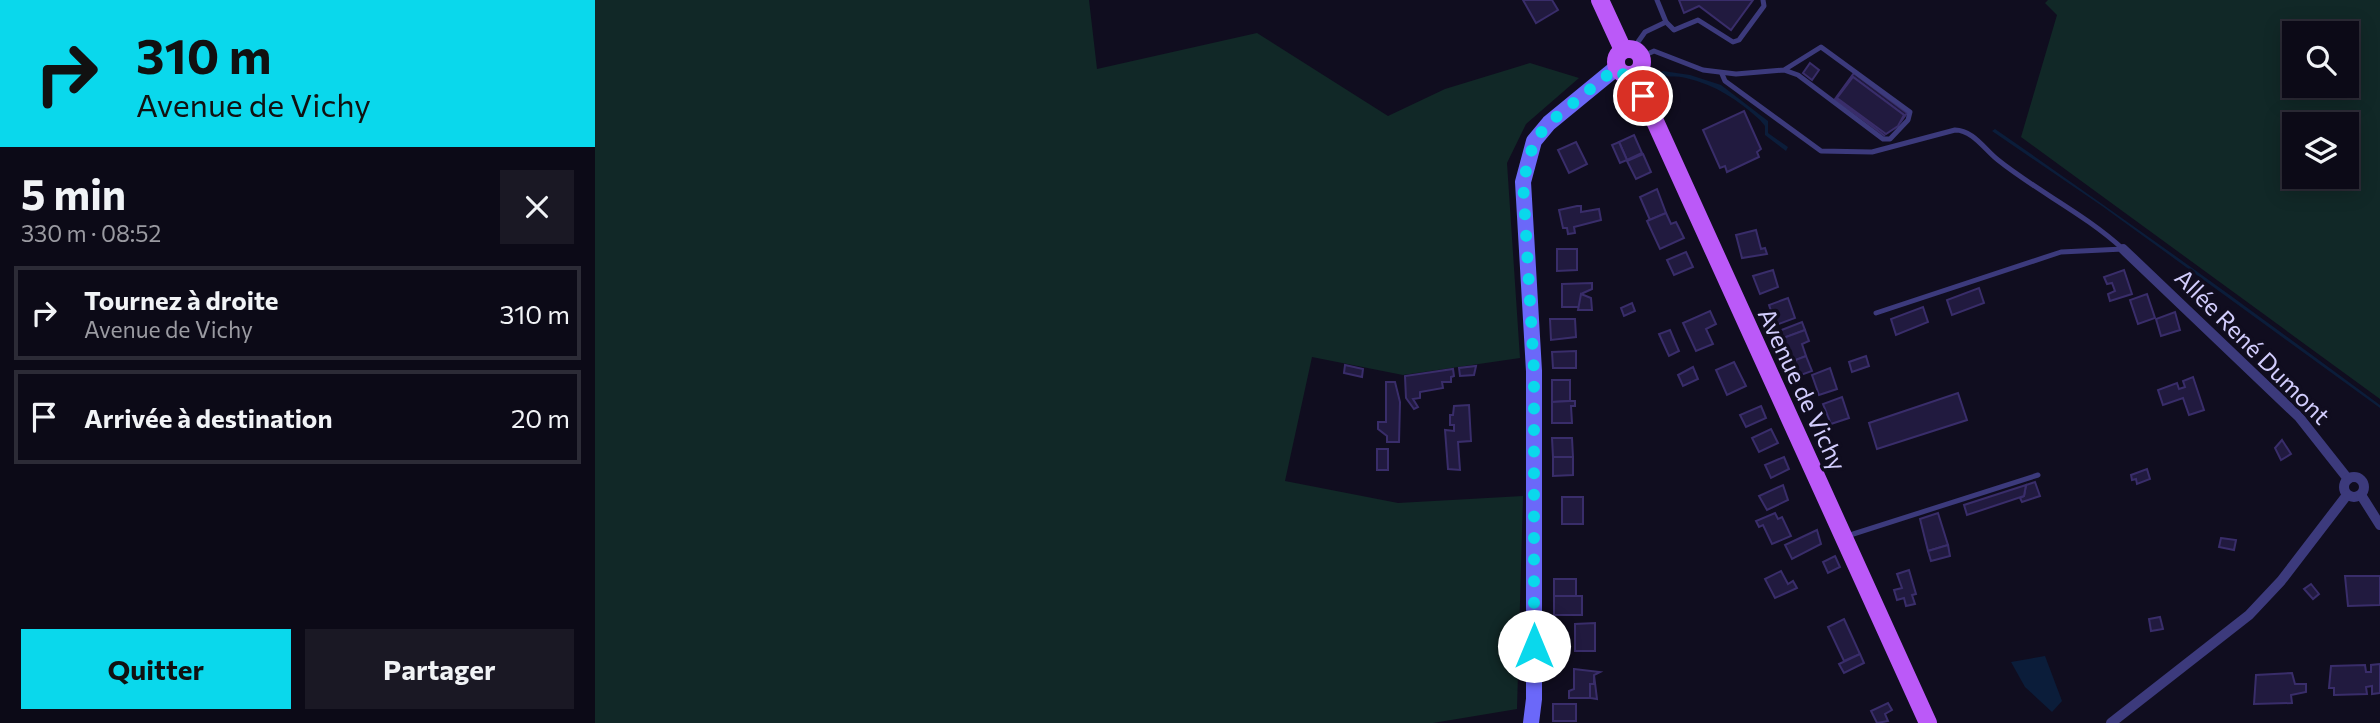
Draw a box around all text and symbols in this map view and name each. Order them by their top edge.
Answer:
map controls [2282,21,2359,189]
button: search [2282,21,2359,98]
text: 310 m [136,24,271,84]
icon: right [21,28,112,119]
pin [1613,66,1673,126]
icon: arrive [1624,77,1662,115]
text: Avenue de Vichy [136,84,371,124]
button: layers [2282,112,2359,189]
text: 5 min [21,167,126,219]
button: close [500,170,574,244]
text: 330 m · 08:52 [21,219,161,247]
street label: Allée René Dumont [2169,262,2337,430]
text: Tournez à droite [84,284,279,315]
icon: right [25,294,63,332]
text: 310 m [499,298,570,329]
street label: Avenue de Vichy [1753,303,1853,475]
text: Avenue de Vichy [84,315,253,343]
icon: arrive [25,398,63,436]
text: Arrivée à destination [84,402,332,433]
text: 20 m [511,402,570,433]
position arrow [1497,609,1571,683]
button: Quitter [21,629,291,709]
button: Partager [305,629,574,709]

